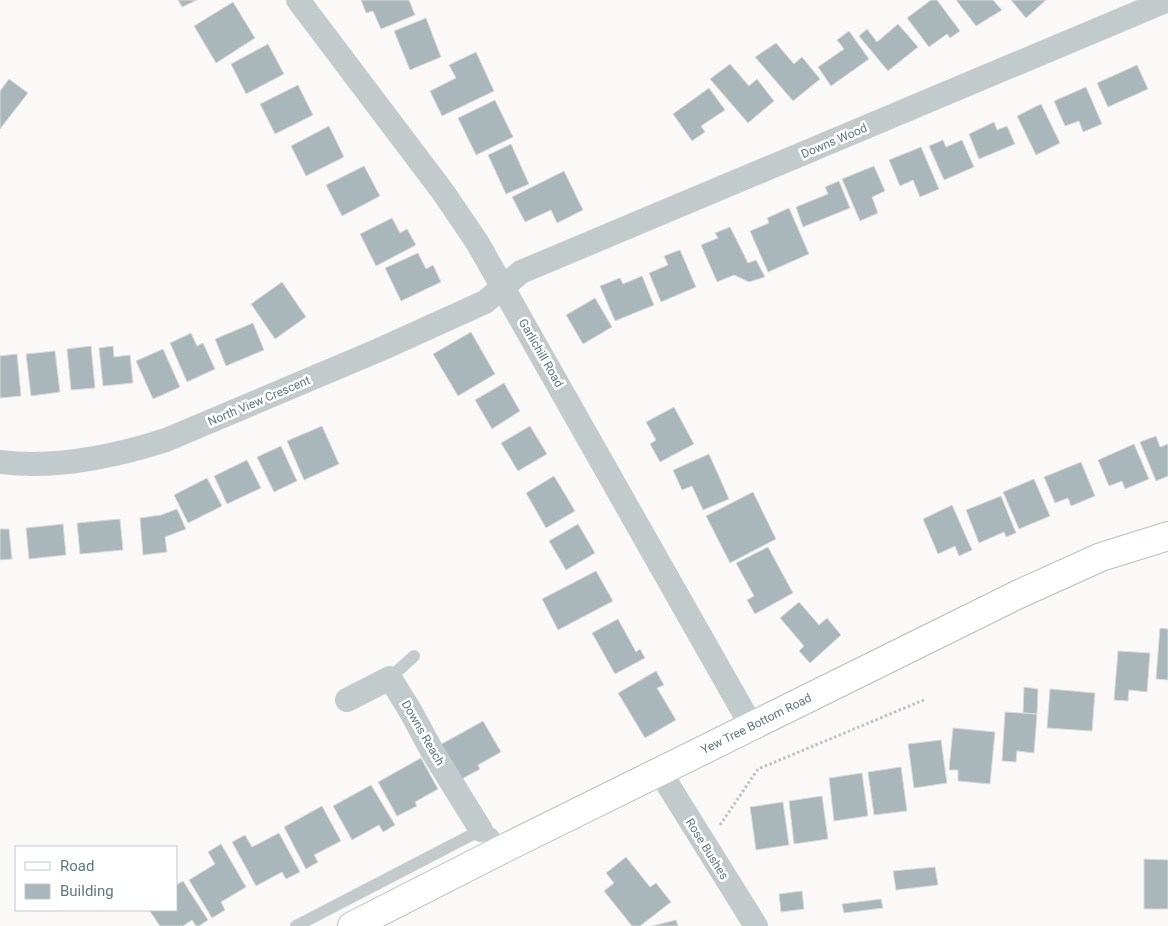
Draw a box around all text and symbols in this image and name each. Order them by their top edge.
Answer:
street label: Downs Wood [799,121,869,161]
street label: Garlichill Road [516,316,566,390]
street label: North View Crescent [206,373,312,429]
street label: Yew Tree Bottom Road [699,691,814,757]
street label: Downs Reach [399,698,447,768]
street label: Rose Bushes [683,816,731,882]
legend [15,846,178,911]
text: Road [60,857,94,875]
text: Building [60,882,114,900]

